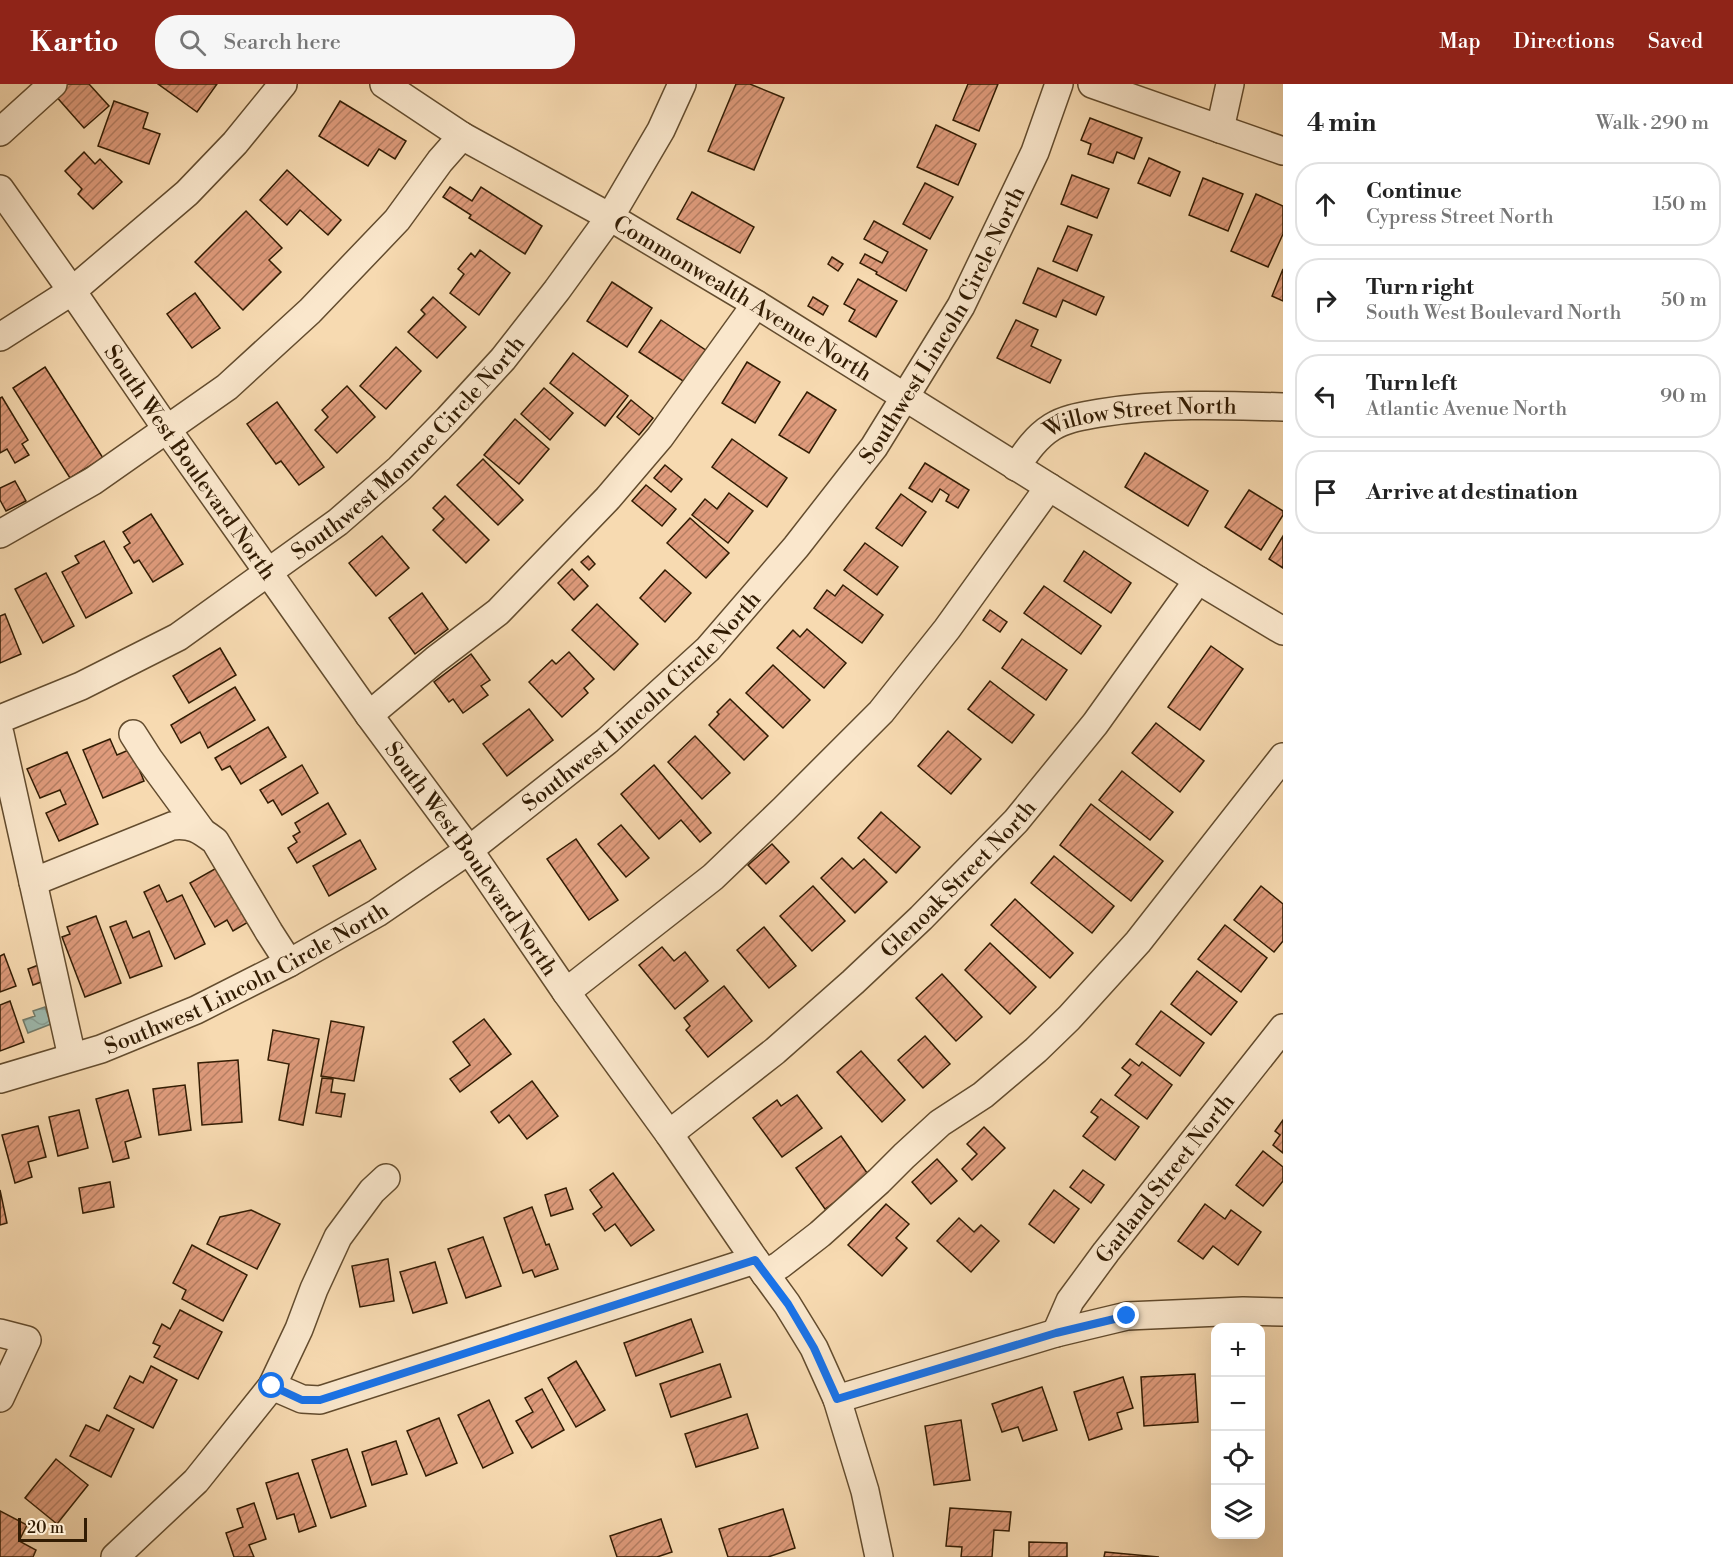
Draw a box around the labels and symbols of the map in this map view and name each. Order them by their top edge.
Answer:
street label: Southwest Lincoln Circle North [854,182,1031,470]
street label: Commonwealth Avenue North [608,210,877,388]
street label: Southwest Monroe Circle North [286,331,531,566]
street label: South West Boulevard North [98,340,281,586]
street label: Willow Street North [1038,393,1237,444]
street label: Southwest Lincoln Circle North [517,586,767,818]
street label: South West Boulevard North [378,737,563,982]
street label: Glenoak Street North [875,795,1042,964]
street label: Southwest Lincoln Circle North [101,897,394,1061]
street label: Garland Street North [1090,1089,1241,1269]
route end [1113,1302,1139,1328]
route start [258,1372,284,1398]
scale bar [18,1515,87,1542]

